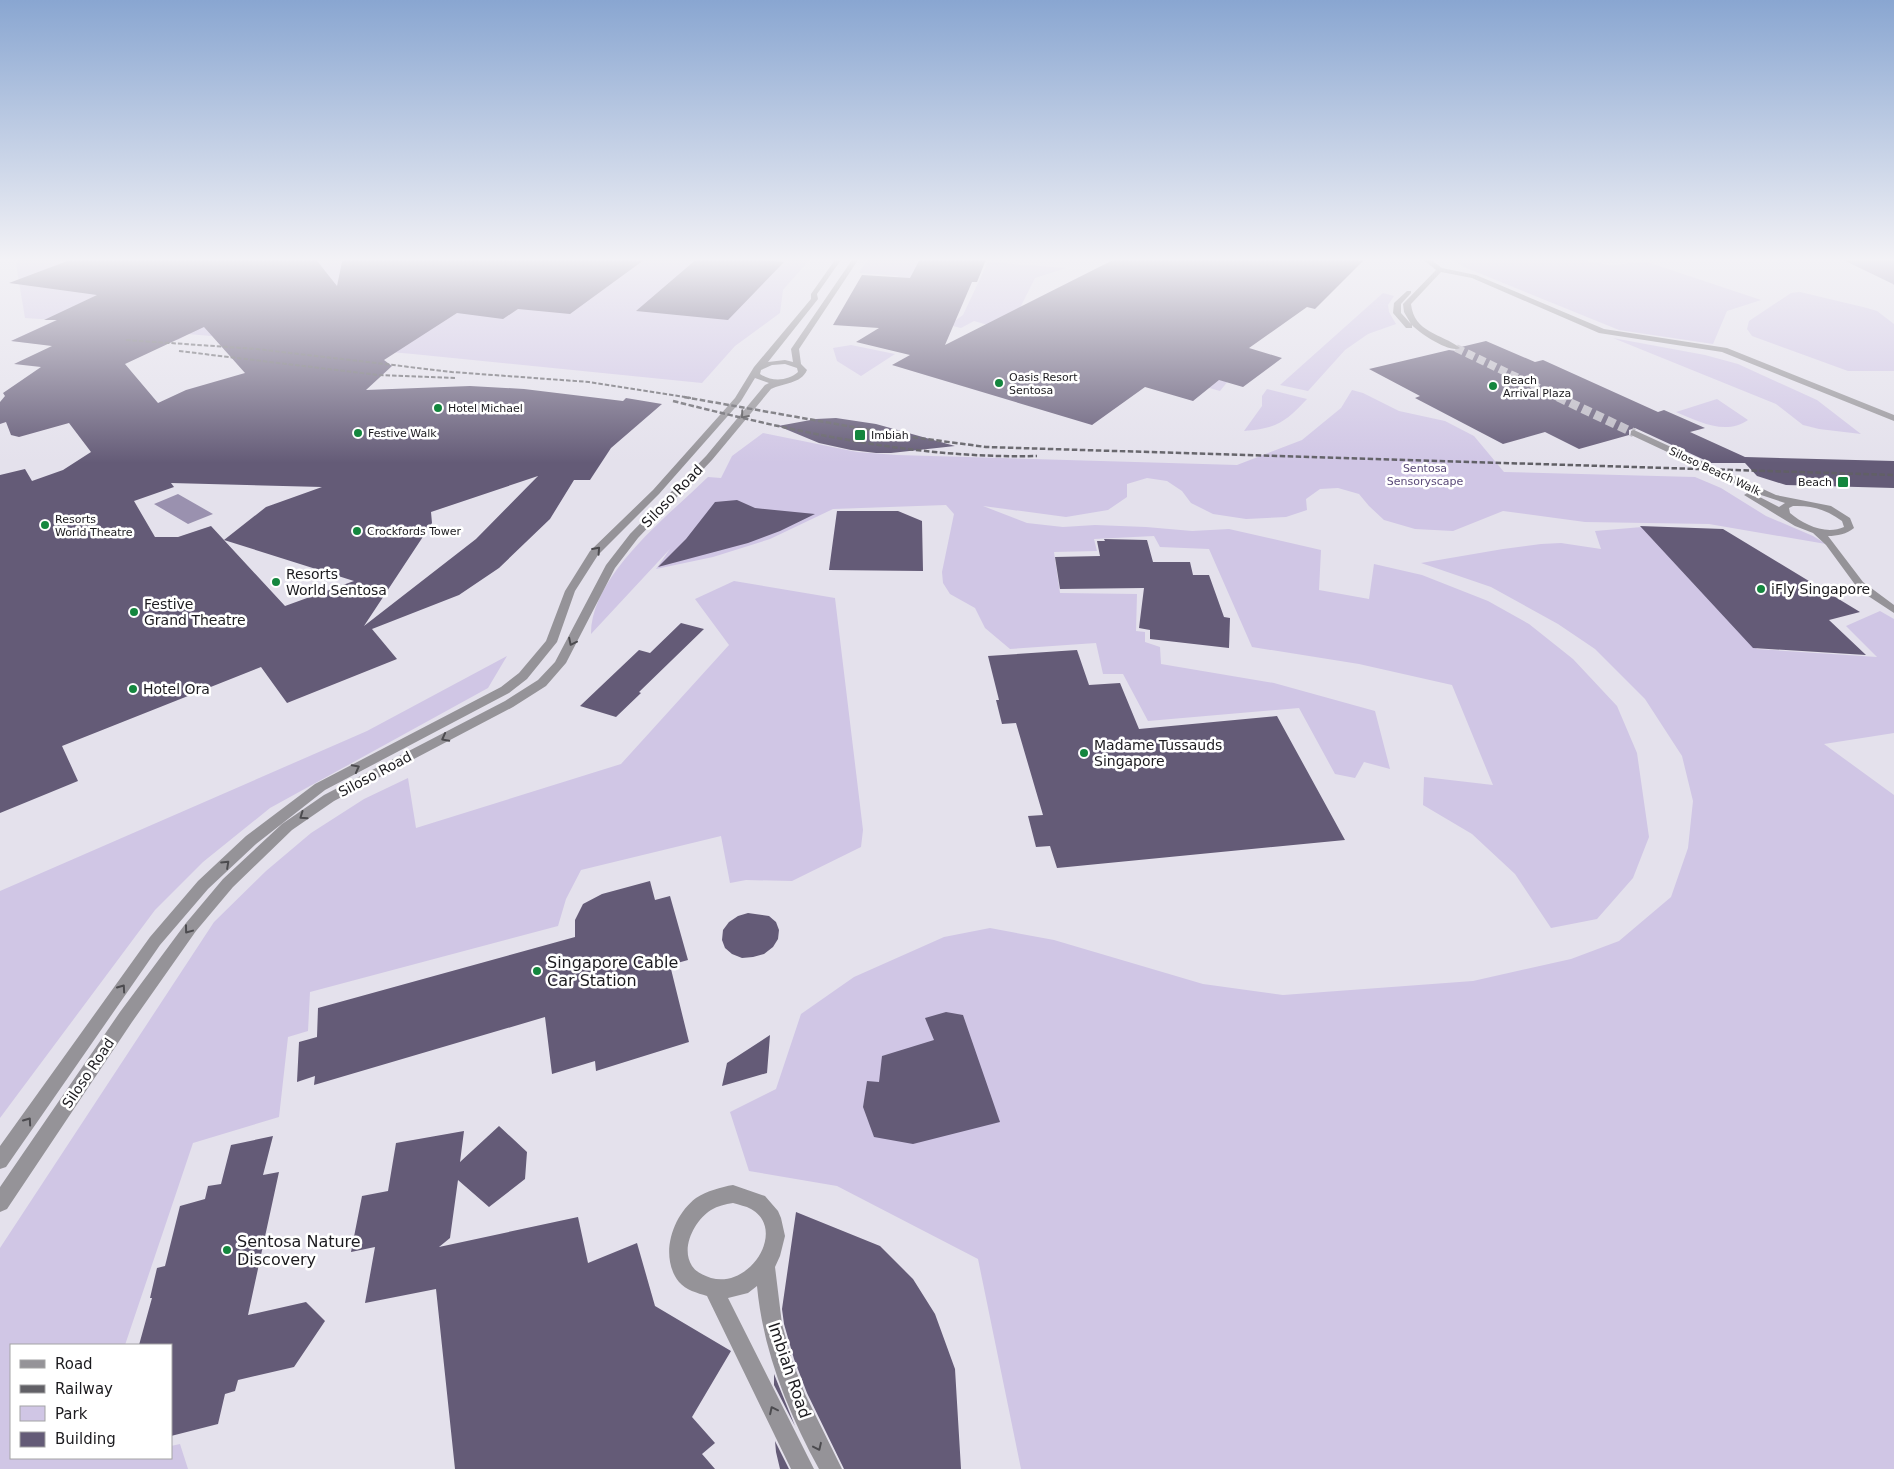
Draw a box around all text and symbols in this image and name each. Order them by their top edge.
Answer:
place label: Oasis Resort Sentosa [1009,371,1078,397]
place label: Beach Arrival Plaza [1503,374,1571,400]
marker: Oasis Resort Sentosa [993,377,1005,389]
marker: Beach Arrival Plaza [1487,380,1499,392]
marker: Hotel Michael [432,402,444,414]
place label: Hotel Michael [448,402,523,415]
one-way arrow [741,409,750,418]
marker: Festive Walk [352,427,364,439]
place label: Festive Walk [368,427,437,440]
marker: Imbiah [853,428,867,442]
place label: Imbiah [871,429,909,442]
street label: Siloso Beach Walk [1667,444,1763,499]
street label: Siloso Road [638,461,706,531]
park label: Sentosa Sensoryscape [1387,462,1463,488]
marker: Beach [1836,475,1850,489]
place label: Beach [1798,476,1832,489]
place label: Resorts World Theatre [55,513,133,539]
marker: Resorts World Theatre [39,519,51,531]
marker: Crockfords Tower [351,525,363,537]
place label: Crockfords Tower [367,525,462,538]
one-way arrow [591,547,600,556]
place label: Resorts World Sentosa [286,566,387,598]
marker: Resorts World Sentosa [270,576,282,588]
place label: iFly Singapore [1771,581,1870,597]
marker: iFly Singapore [1755,583,1767,595]
place label: Festive Grand Theatre [144,596,246,628]
marker: Festive Grand Theatre [128,606,140,618]
one-way arrow [568,637,578,646]
place label: Hotel Ora [143,681,210,697]
marker: Hotel Ora [127,683,139,695]
one-way arrow [441,731,450,741]
place label: Madame Tussauds Singapore [1094,737,1222,769]
marker: Madame Tussauds Singapore [1078,747,1090,759]
street label: Siloso Road [336,748,414,800]
one-way arrow [351,764,360,774]
one-way arrow [299,810,309,819]
one-way arrow [220,861,229,870]
one-way arrow [186,924,194,933]
place label: Singapore Cable Car Station [547,953,678,990]
marker: Singapore Cable Car Station [531,965,543,977]
one-way arrow [116,984,125,994]
street label: Siloso Road [59,1035,117,1111]
one-way arrow [22,1117,31,1127]
place label: Sentosa Nature Discovery [237,1232,361,1269]
marker: Sentosa Nature Discovery [221,1244,233,1256]
street label: Imbiah Road [764,1320,815,1421]
legend [10,1344,172,1459]
text: Road [55,1355,93,1373]
text: Railway [55,1380,113,1398]
text: Park [55,1405,88,1423]
one-way arrow [769,1406,779,1415]
text: Building [55,1430,116,1448]
one-way arrow [812,1442,823,1451]

